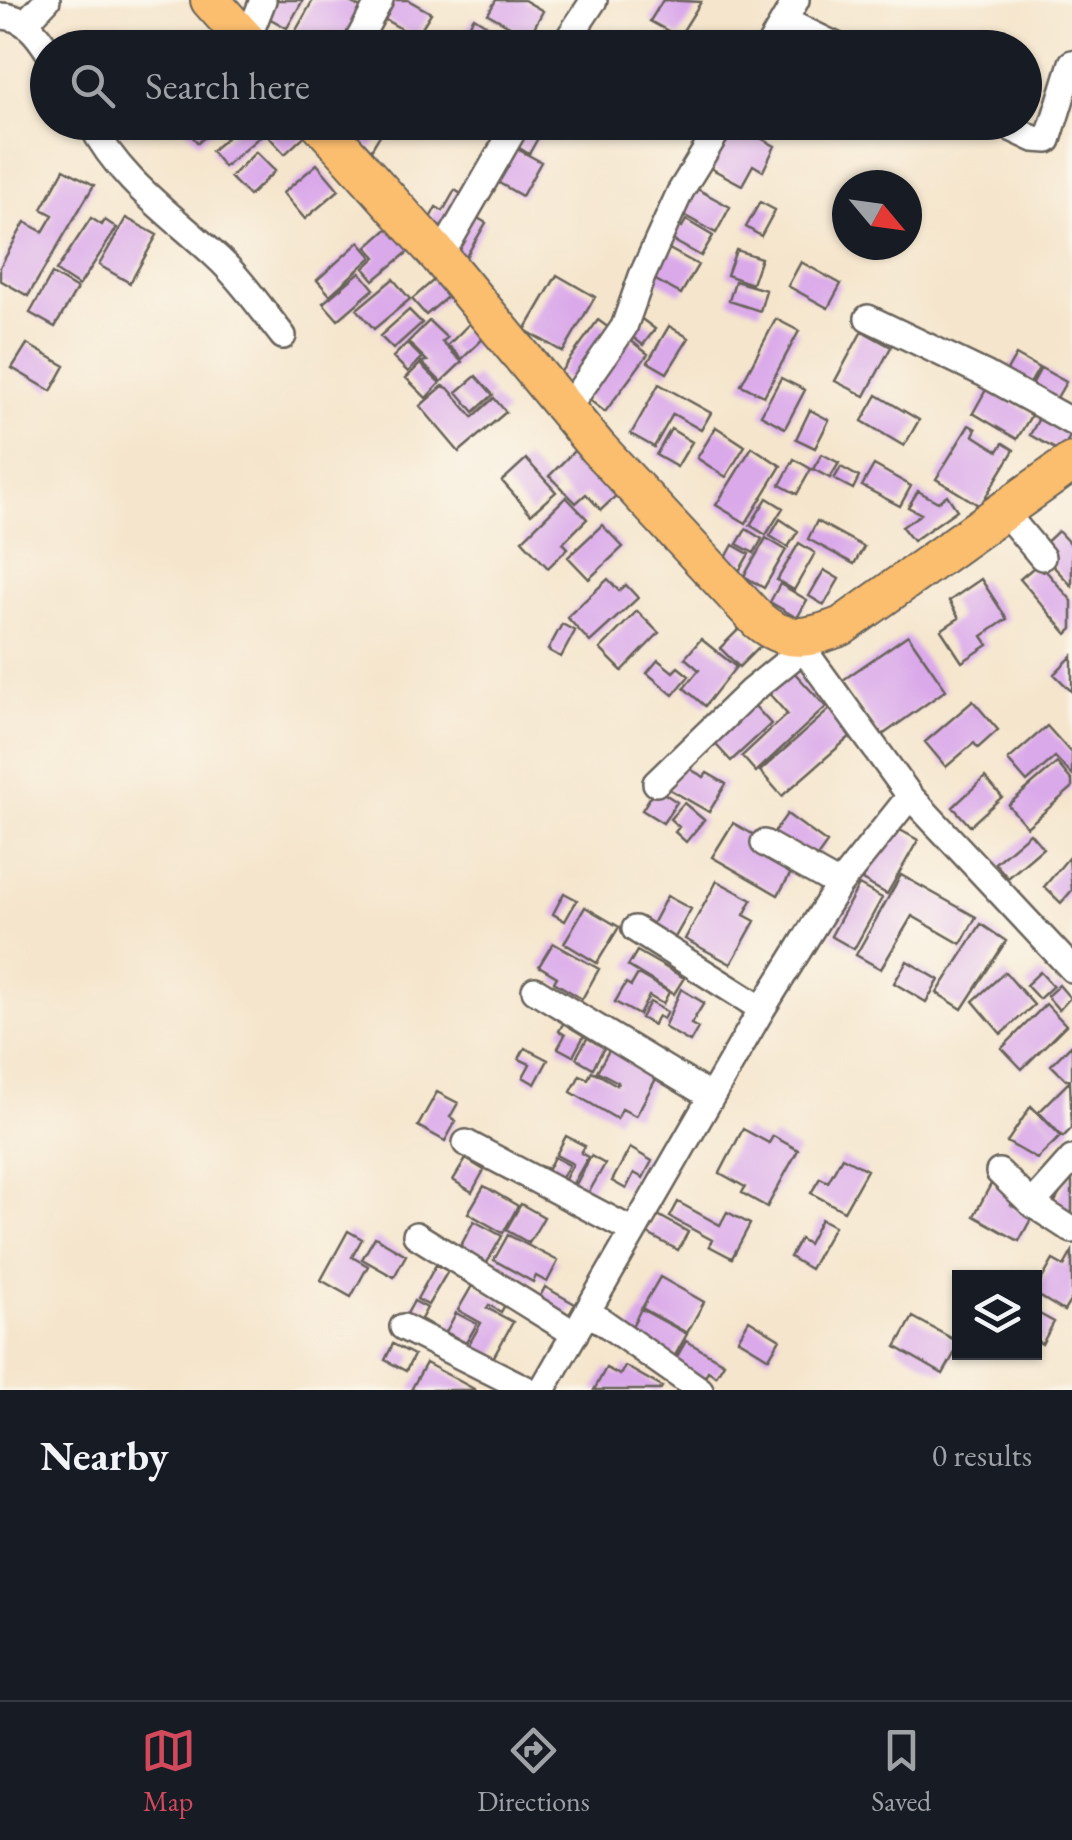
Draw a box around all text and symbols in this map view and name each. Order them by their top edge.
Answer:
search box [30,30,1042,140]
icon: search [65,58,120,113]
text: Search here [145,61,310,110]
north arrow [832,170,922,260]
map controls [952,1270,1042,1360]
button: layers [952,1270,1042,1360]
text: Nearby [40,1428,169,1483]
text: 0 results [932,1434,1032,1476]
tab: Map [141,1723,196,1819]
tab: Directions [477,1723,590,1819]
tab: Saved [871,1723,931,1819]

